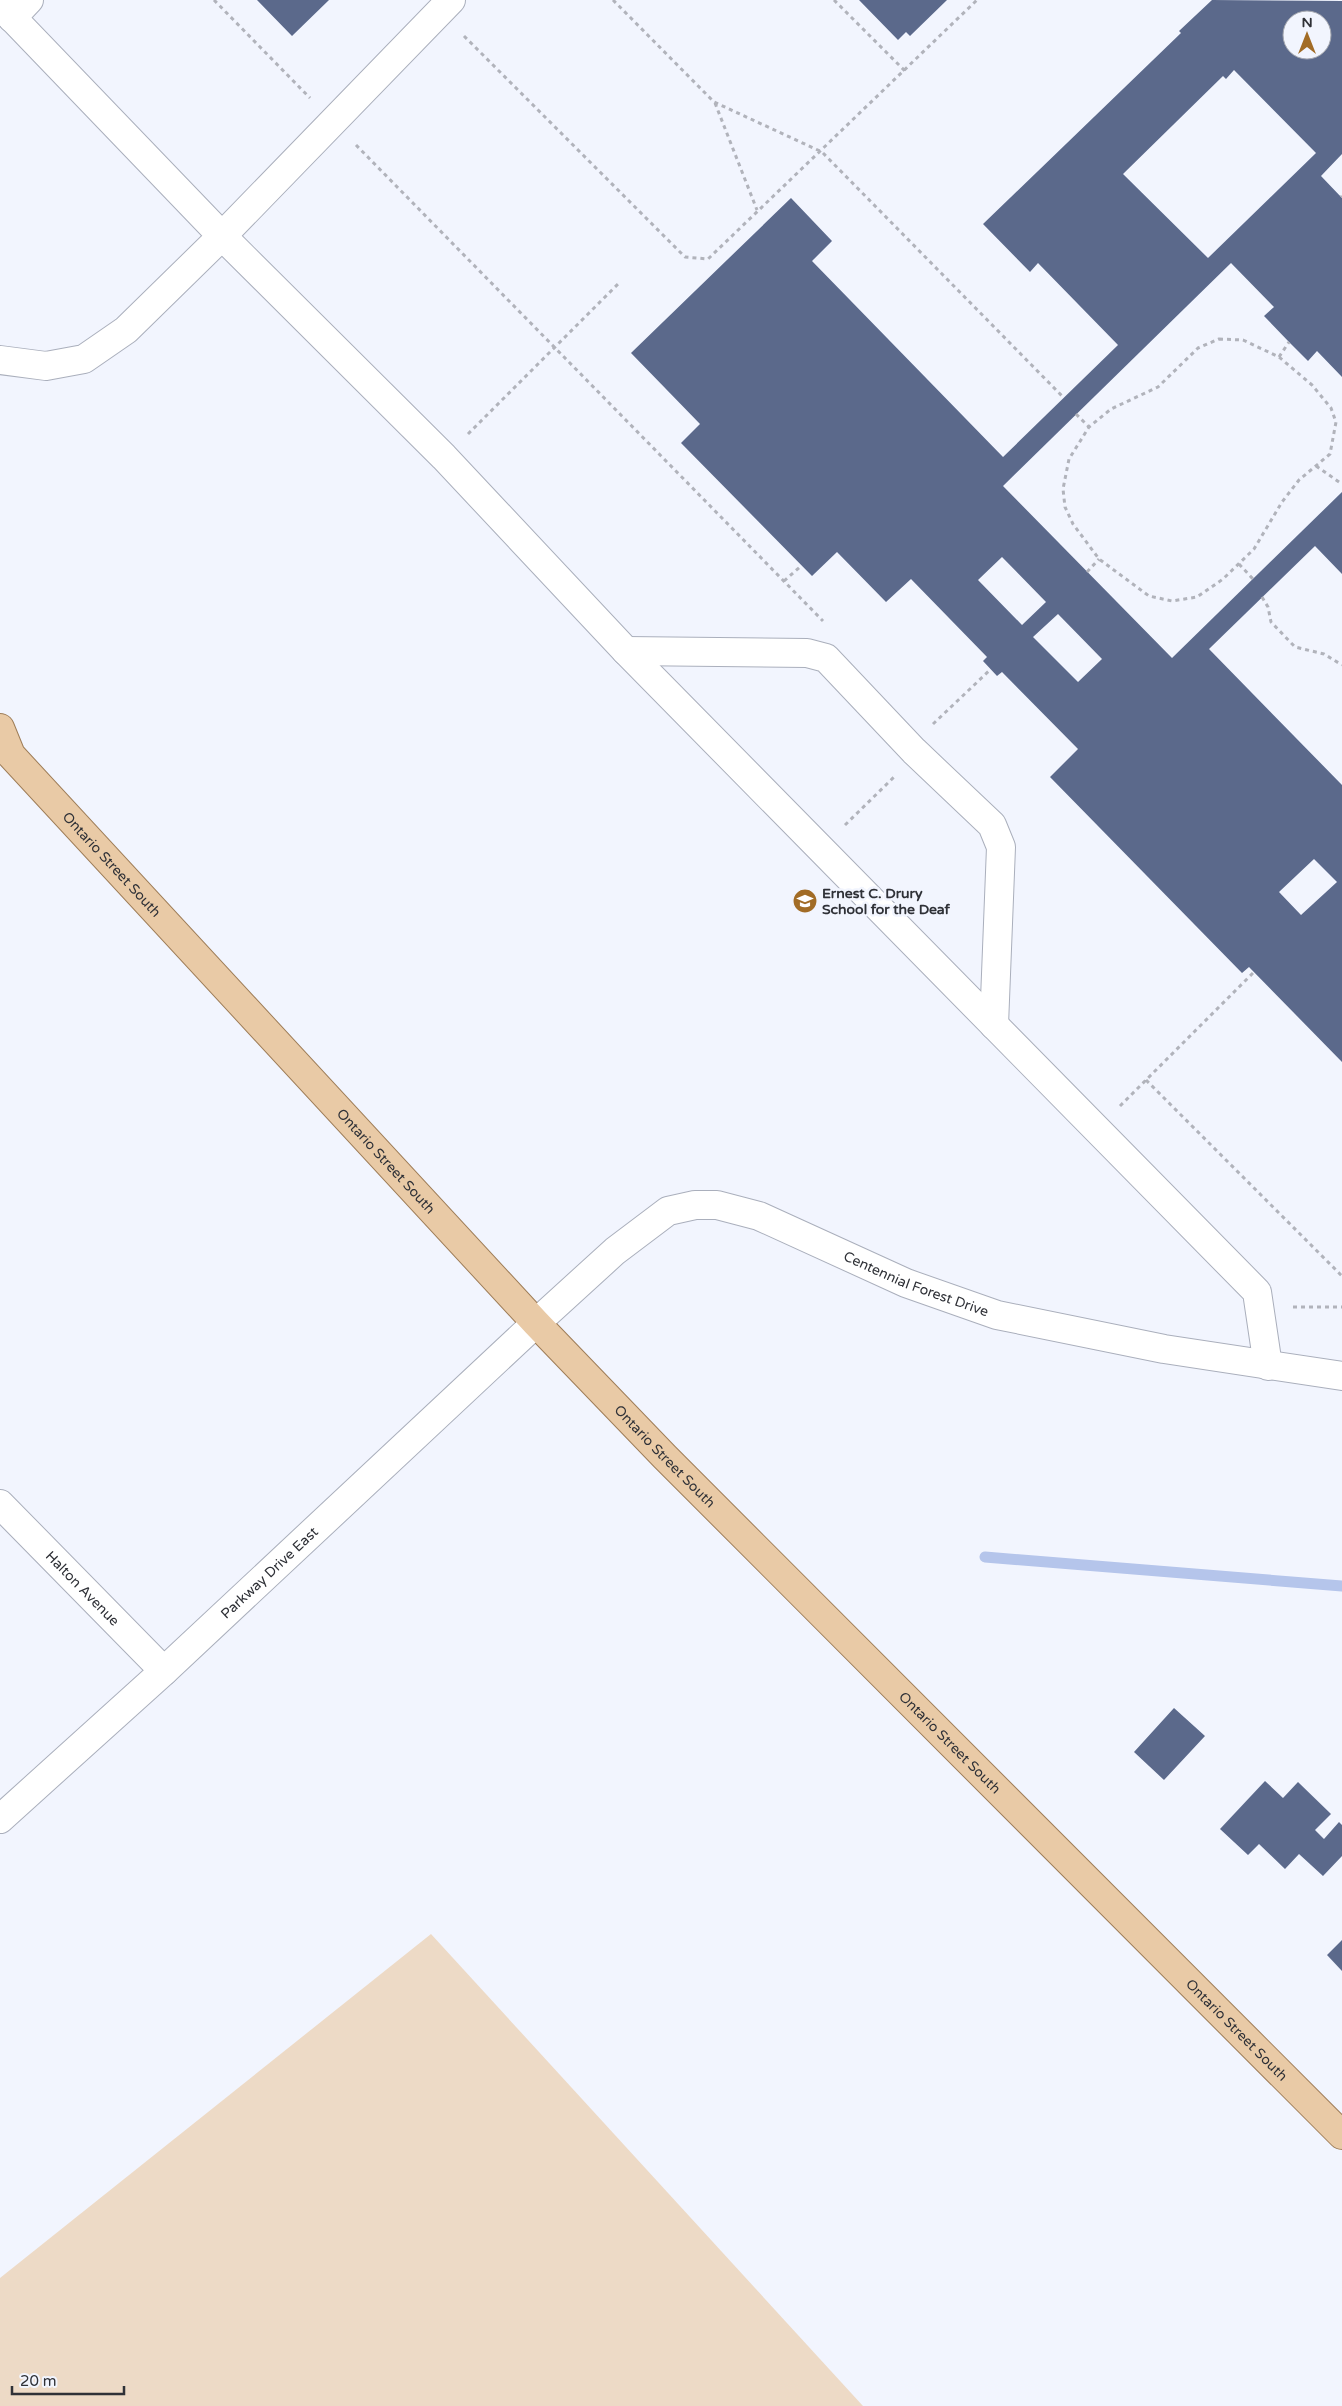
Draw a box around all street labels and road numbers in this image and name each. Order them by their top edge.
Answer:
street label: Ontario Street South [59,808,165,920]
street label: Ontario Street South [333,1105,439,1217]
street label: Centennial Forest Drive [841,1247,991,1320]
street label: Ontario Street South [611,1401,719,1511]
street label: Parkway Drive East [217,1523,322,1622]
street label: Halton Avenue [42,1547,123,1629]
street label: Ontario Street South [896,1688,1004,1797]
street label: Ontario Street South [1182,1975,1291,2084]

